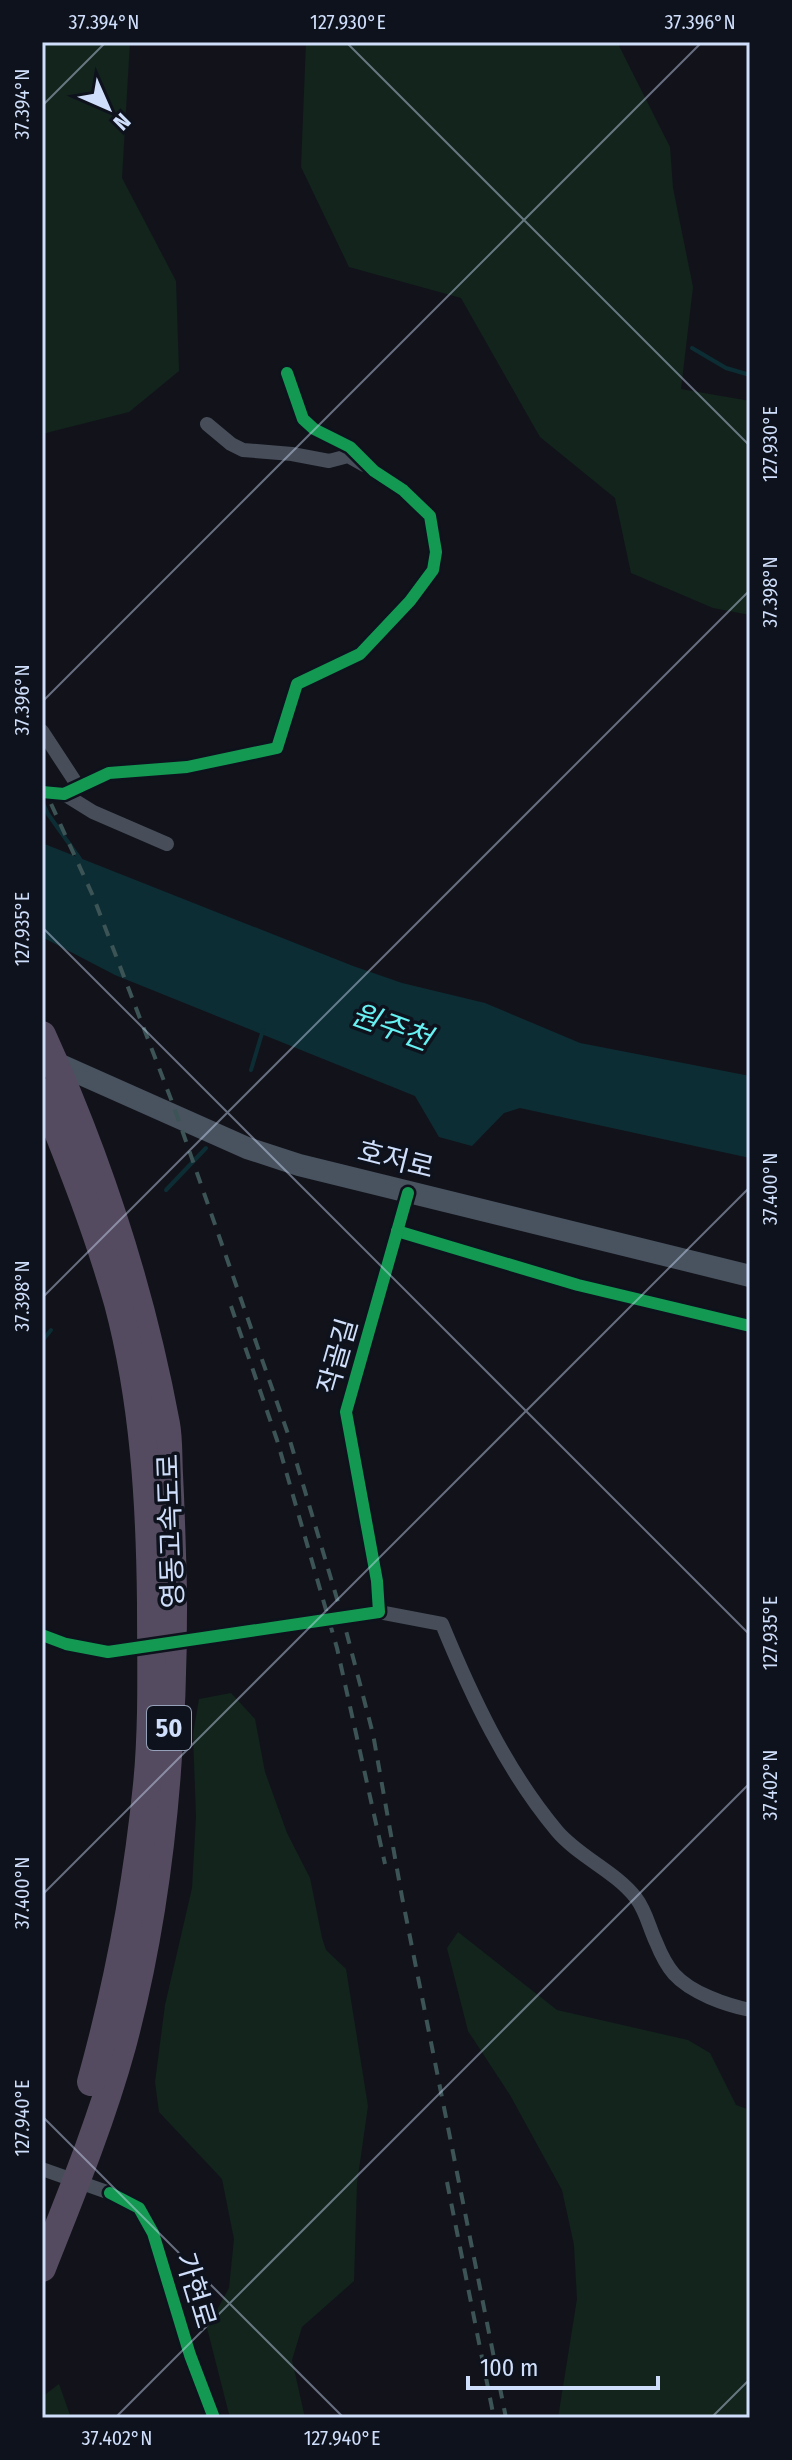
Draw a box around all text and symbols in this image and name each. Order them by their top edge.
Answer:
text: 37.394°N [69,10,140,34]
text: 127.930°E [310,10,386,34]
text: 37.396°N [664,10,736,34]
north arrow [68,68,148,148]
text: 37.394°N [10,69,34,140]
text: N [108,108,136,136]
text: 127.930°E [758,406,782,482]
text: 37.398°N [758,556,782,628]
text: 37.396°N [10,664,34,736]
text: 127.935°E [10,892,34,966]
water label: 원주천 [346,996,439,1059]
street label: 호저로 [354,1134,437,1185]
text: 37.400°N [758,1153,782,1225]
text: 37.398°N [10,1260,34,1332]
street label: 작골길 [311,1314,364,1398]
street label: 영동고속도로 [151,1453,190,1609]
text: 127.935°E [758,1596,782,1670]
road number: 50 [147,1706,191,1750]
text: 37.402°N [758,1750,782,1820]
text: 37.400°N [10,1857,34,1929]
text: 127.940°E [10,2080,34,2156]
street label: 가현로 [168,2248,223,2332]
scale bar [468,2340,658,2390]
text: 100 m [480,2354,538,2382]
text: 37.402°N [82,2426,152,2450]
text: 127.940°E [304,2426,380,2450]

